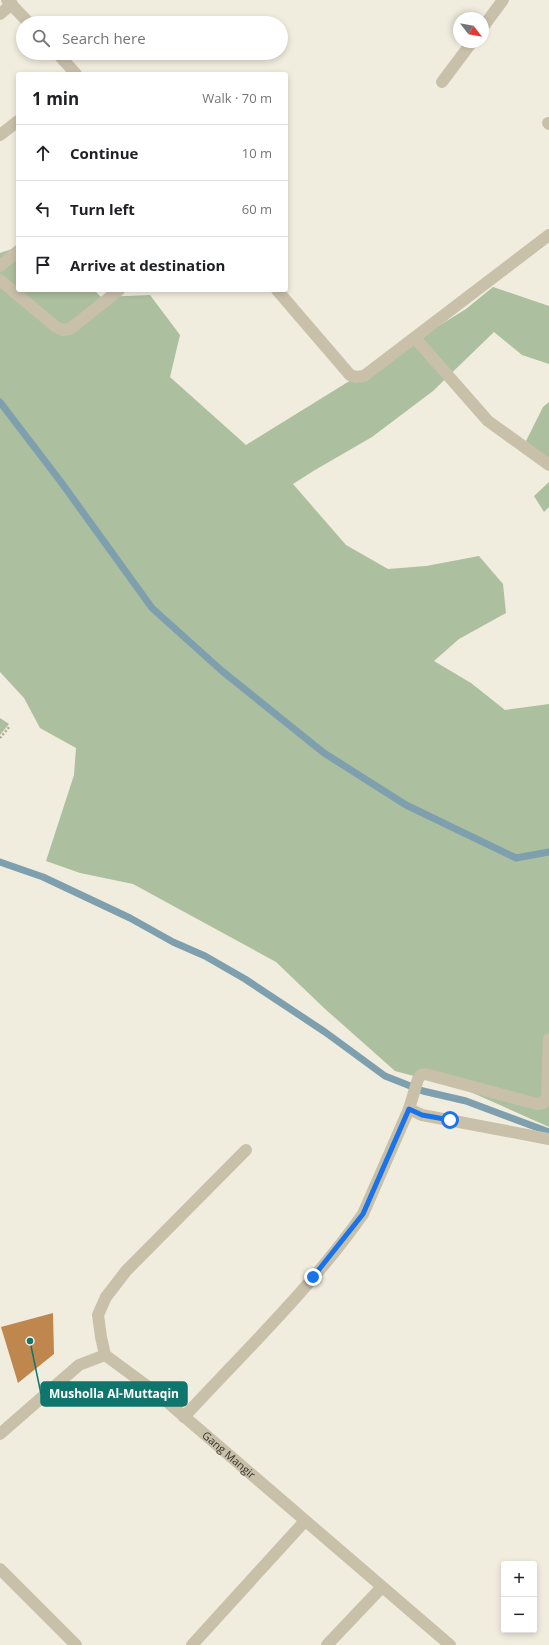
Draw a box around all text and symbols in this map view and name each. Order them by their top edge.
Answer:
north arrow [453,12,489,48]
search box [16,16,288,60]
icon: search [30,27,52,49]
text: Search here [62,28,146,48]
text: 1 min [32,87,79,110]
text: Walk · 70 m [202,89,272,107]
icon: ahead [32,142,54,164]
text: Continue [70,143,138,163]
text: 10 m [242,144,272,162]
icon: left [32,198,54,220]
text: Turn left [70,199,135,219]
text: 60 m [242,200,272,218]
icon: arrive [32,254,54,276]
text: Arrive at destination [70,255,225,275]
route start [441,1111,459,1129]
route end [304,1268,322,1286]
callout: Musholla Al-Muttaqin [41,1382,187,1406]
text: Musholla Al-Muttaqin [49,1385,179,1402]
street label: Gang Mangir [199,1427,259,1482]
map controls [501,1561,537,1633]
button: + [501,1561,537,1597]
button: − [501,1597,537,1633]

